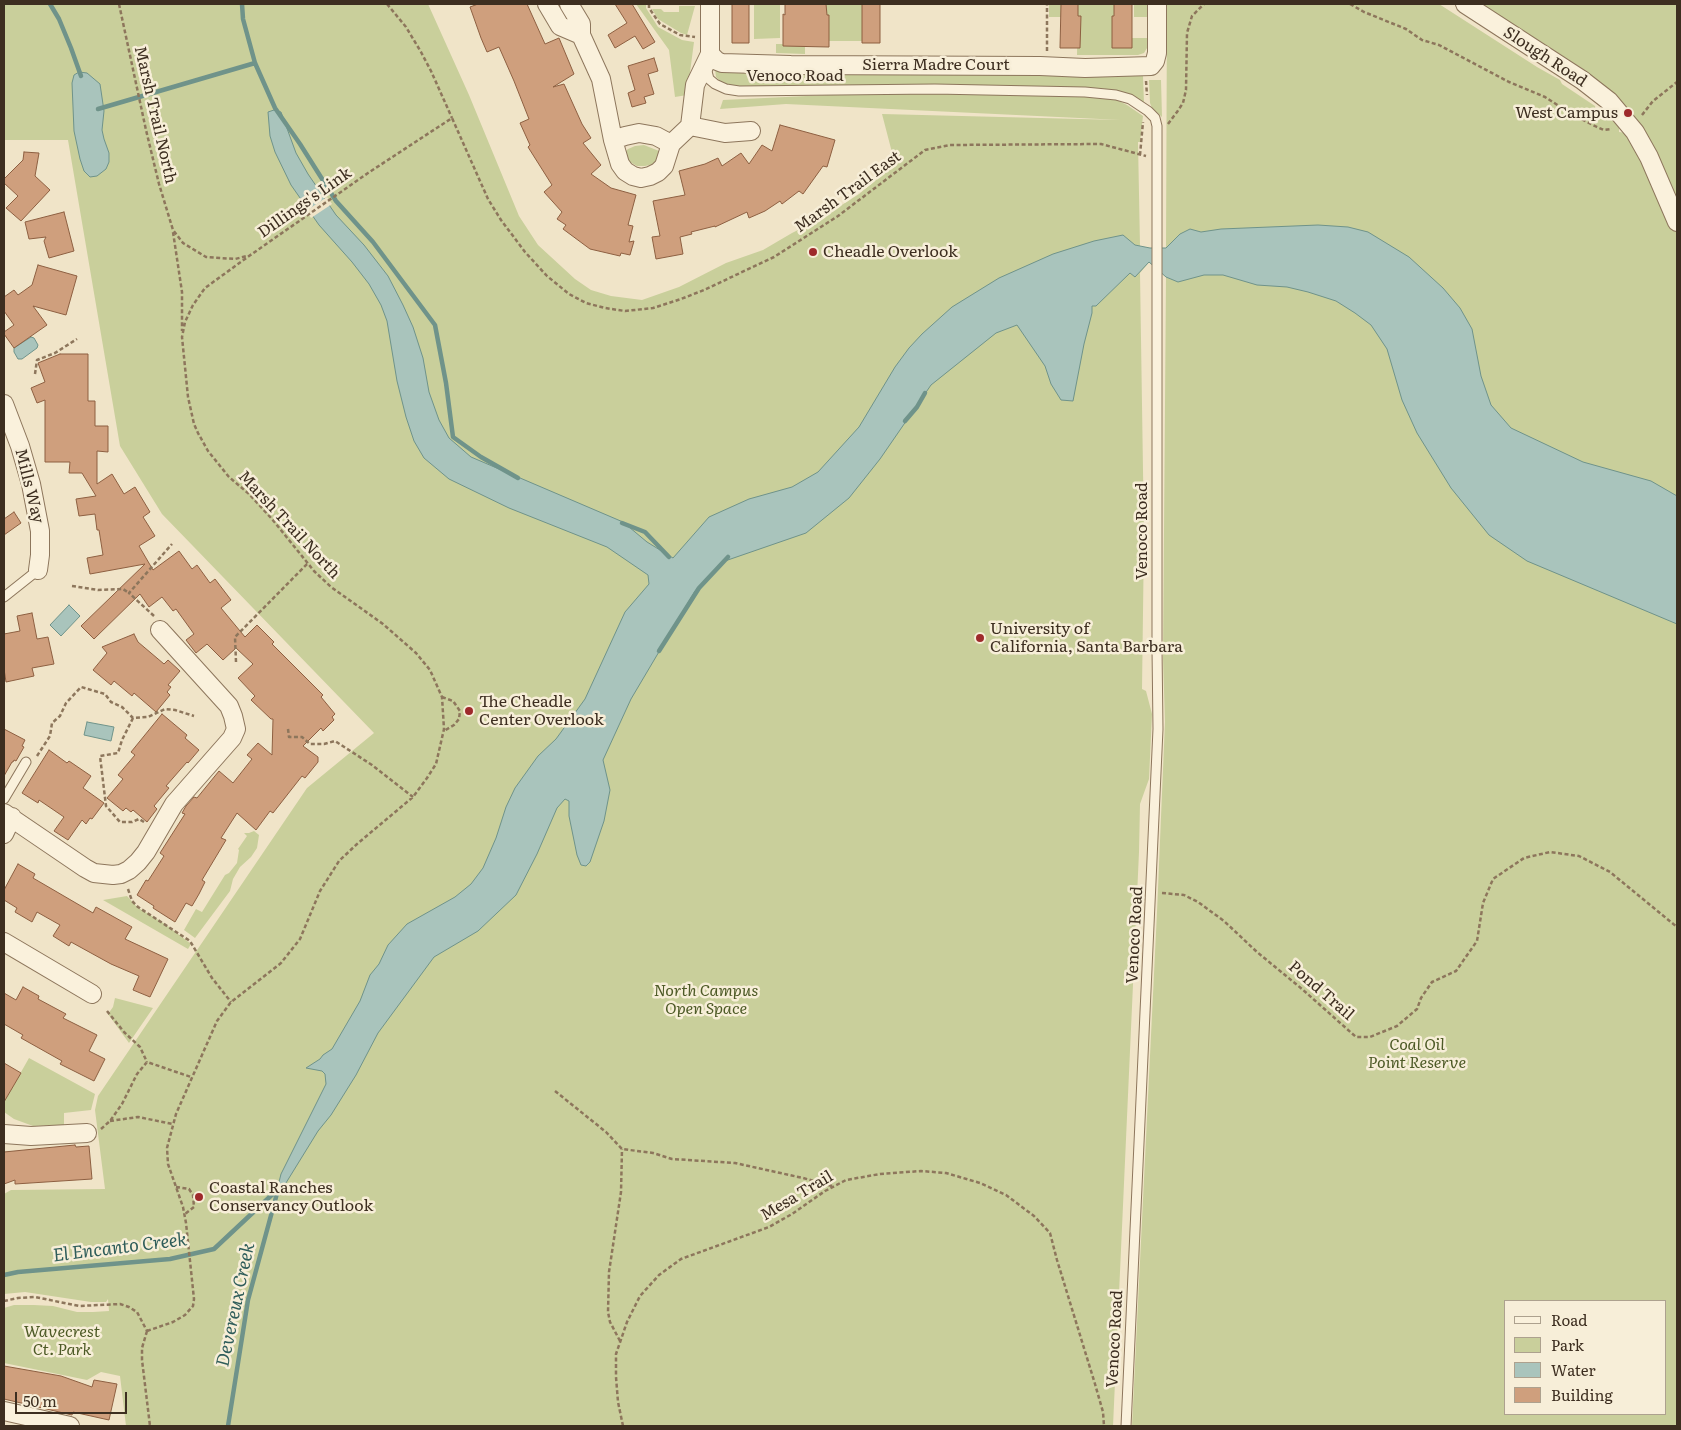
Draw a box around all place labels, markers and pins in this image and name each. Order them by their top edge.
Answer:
place label: West Campus [1515,103,1618,123]
marker: West Campus [1622,107,1634,119]
place label: Cheadle Overlook [823,242,958,262]
marker: Cheadle Overlook [807,246,819,258]
place label: University of California, Santa Barbara [990,619,1183,657]
marker: University of California, Santa Barbara [974,632,986,644]
place label: The Cheadle Center Overlook [479,692,604,730]
marker: The Cheadle Center Overlook [463,705,475,717]
place label: Coastal Ranches Conservancy Outlook [209,1178,373,1216]
marker: Coastal Ranches Conservancy Outlook [193,1191,205,1203]

